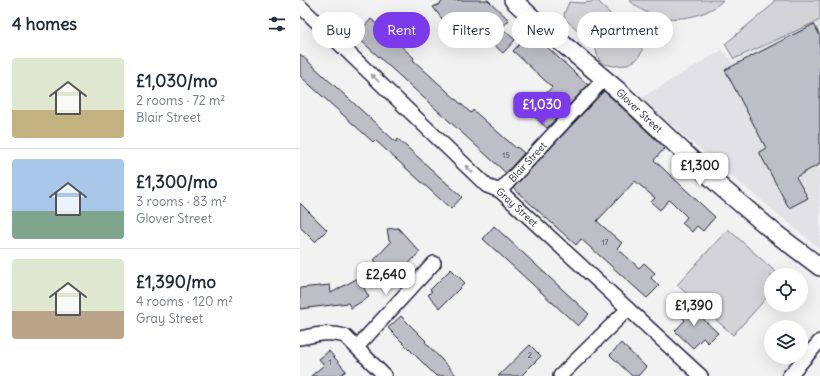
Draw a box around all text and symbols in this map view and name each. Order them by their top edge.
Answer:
chip: Buy [312,12,365,48]
chip: Rent [373,12,430,48]
chip: Filters [438,12,504,48]
chip: New [512,12,569,48]
chip: Apartment [577,12,673,48]
text: 4 homes [12,13,77,35]
icon: filters [266,13,288,35]
text: £1,030/mo [136,70,217,92]
one-way arrow [370,73,380,83]
icon: home [44,74,92,122]
street label: Glover Street [613,86,665,136]
text: 2 rooms · 72 m² [136,92,225,109]
pin: £1,030 [509,92,575,126]
text: £1,030 [522,96,562,113]
text: Blair Street [136,109,201,126]
street label: Blair Street [506,139,550,185]
house number: 15 [502,150,510,160]
pin: £1,300 [667,153,733,187]
text: £1,300 [680,157,720,174]
one-way arrow [464,164,474,173]
text: £1,300/mo [136,171,217,193]
icon: home [44,175,92,223]
street label: Gray Street [494,185,541,230]
text: 3 rooms · 83 m² [136,193,227,210]
text: Glover Street [136,210,212,227]
house number: 17 [601,237,609,247]
pin: £2,640 [353,262,419,296]
text: £2,640 [366,266,406,283]
map controls [764,268,808,364]
button: locate [764,268,808,312]
text: £1,390/mo [136,271,216,293]
icon: home [44,275,92,323]
text: 4 rooms · 120 m² [136,293,233,310]
pin: £1,390 [661,293,727,327]
text: £1,390 [675,297,713,314]
text: Gray Street [136,310,203,327]
button: layers [764,320,808,364]
house number: 2 [528,350,533,360]
house number: 1 [328,357,332,367]

